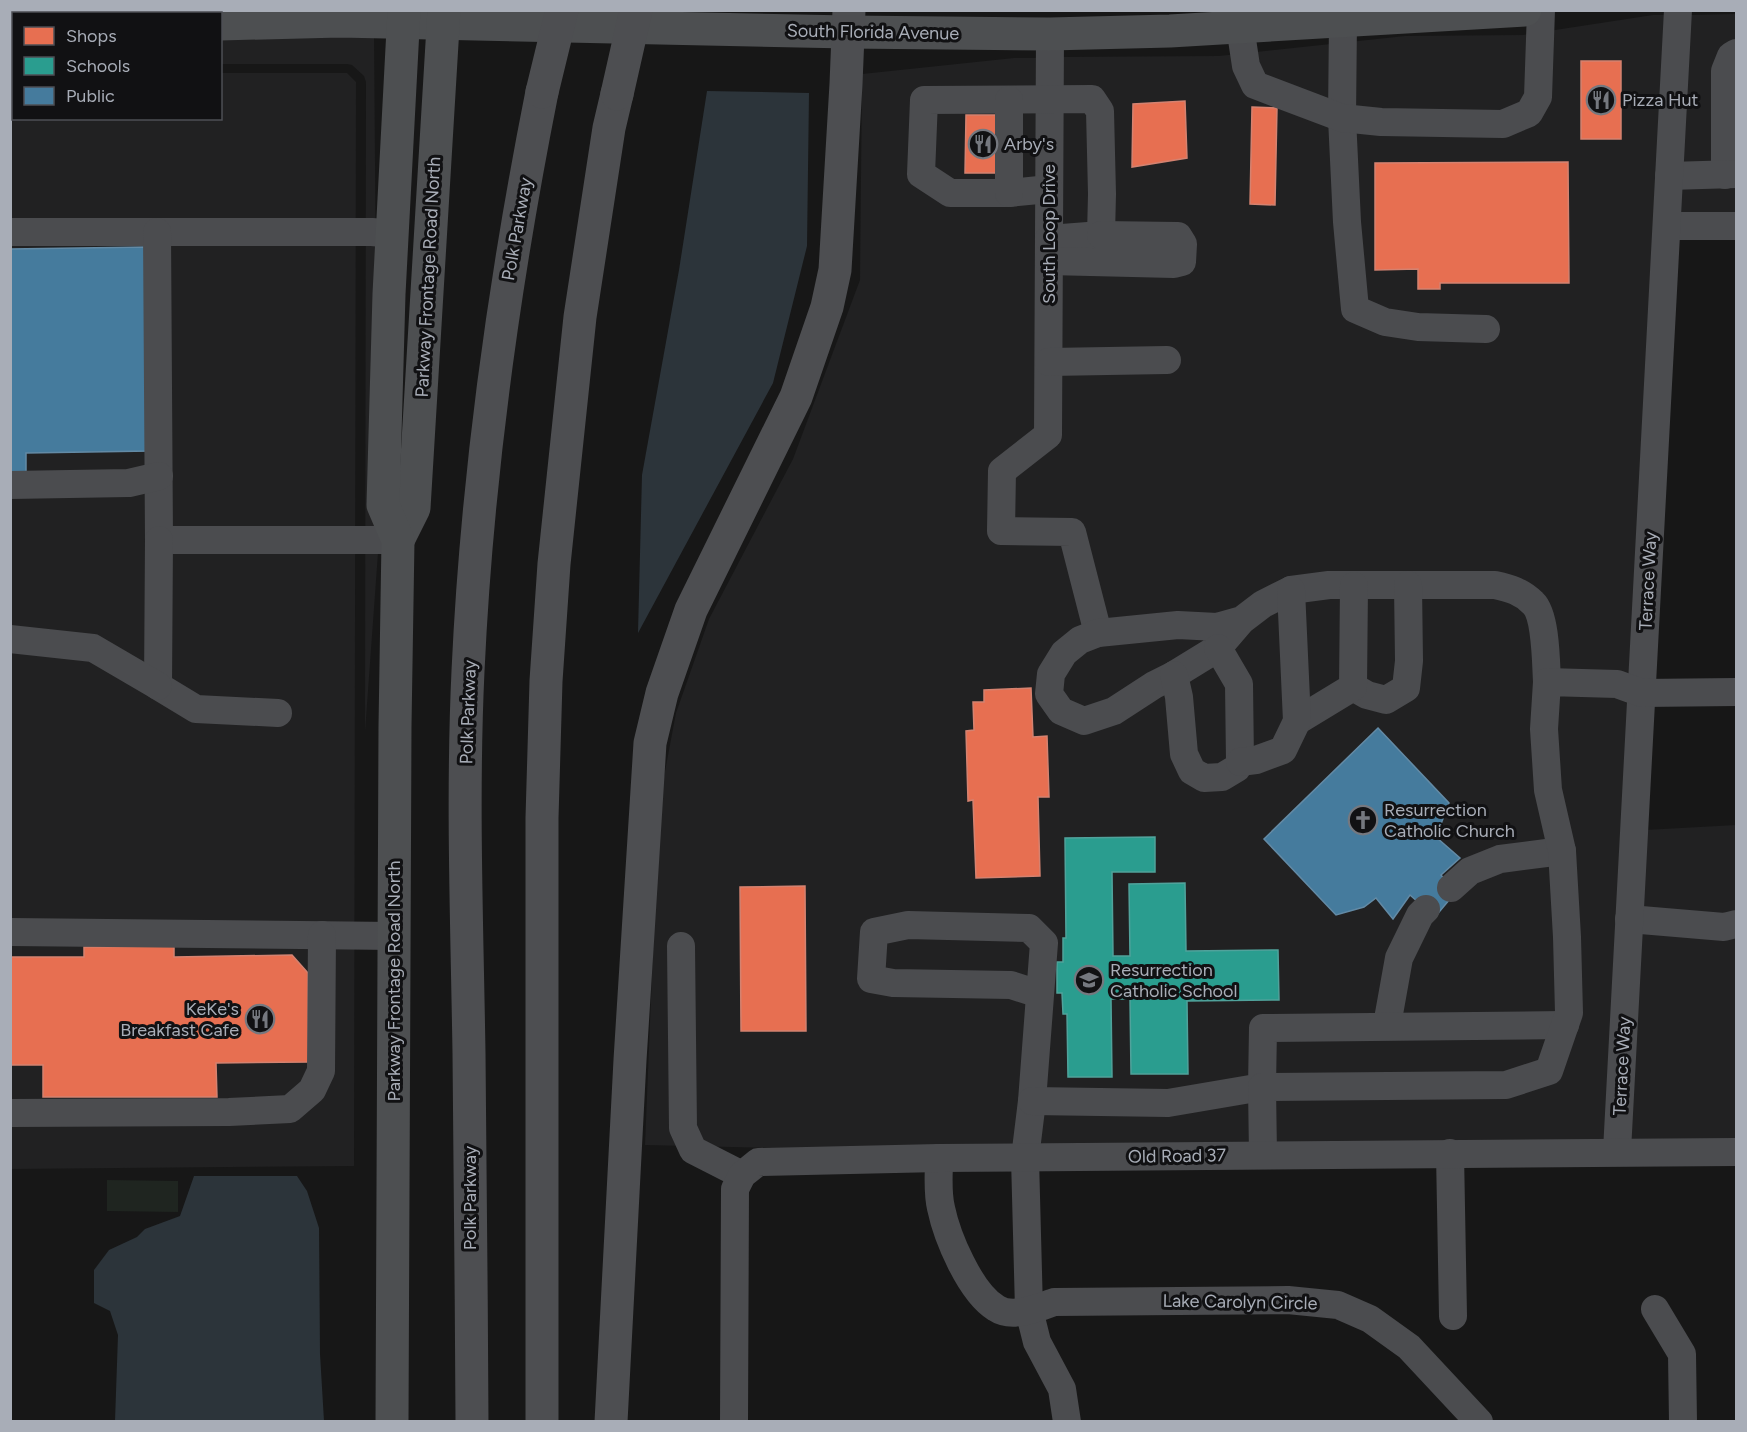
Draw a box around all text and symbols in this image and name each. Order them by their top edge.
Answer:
legend [12,12,222,120]
street label: South Florida Avenue [787,19,960,45]
text: Shops [66,25,117,47]
text: Schools [66,55,130,77]
restaurant icon: Pizza Hut [1585,84,1617,116]
text: Public [66,85,115,107]
place label: Pizza Hut [1622,89,1698,111]
restaurant icon: Arby's [967,128,999,160]
place label: Arby's [1004,133,1054,155]
street label: Parkway Frontage Road North [411,156,445,398]
street label: South Loop Drive [1038,164,1060,304]
street label: Polk Parkway [497,175,537,282]
street label: Terrace Way [1634,530,1662,631]
street label: Polk Parkway [455,659,481,765]
place label: Resurrection Catholic Church [1384,799,1515,842]
church icon: Resurrection Catholic Church [1347,804,1379,836]
street label: Parkway Frontage Road North [383,860,405,1102]
place label: Resurrection Catholic School [1110,959,1237,1002]
school or university icon: Resurrection Catholic School [1073,964,1105,996]
place label: KeKe's Breakfast Cafe [120,998,239,1041]
restaurant icon: KeKe's Breakfast Cafe [244,1003,276,1035]
street label: Terrace Way [1608,1015,1636,1116]
street label: Old Road 37 [1128,1144,1227,1168]
street label: Polk Parkway [459,1145,481,1250]
street label: Lake Carolyn Circle [1162,1290,1318,1314]

